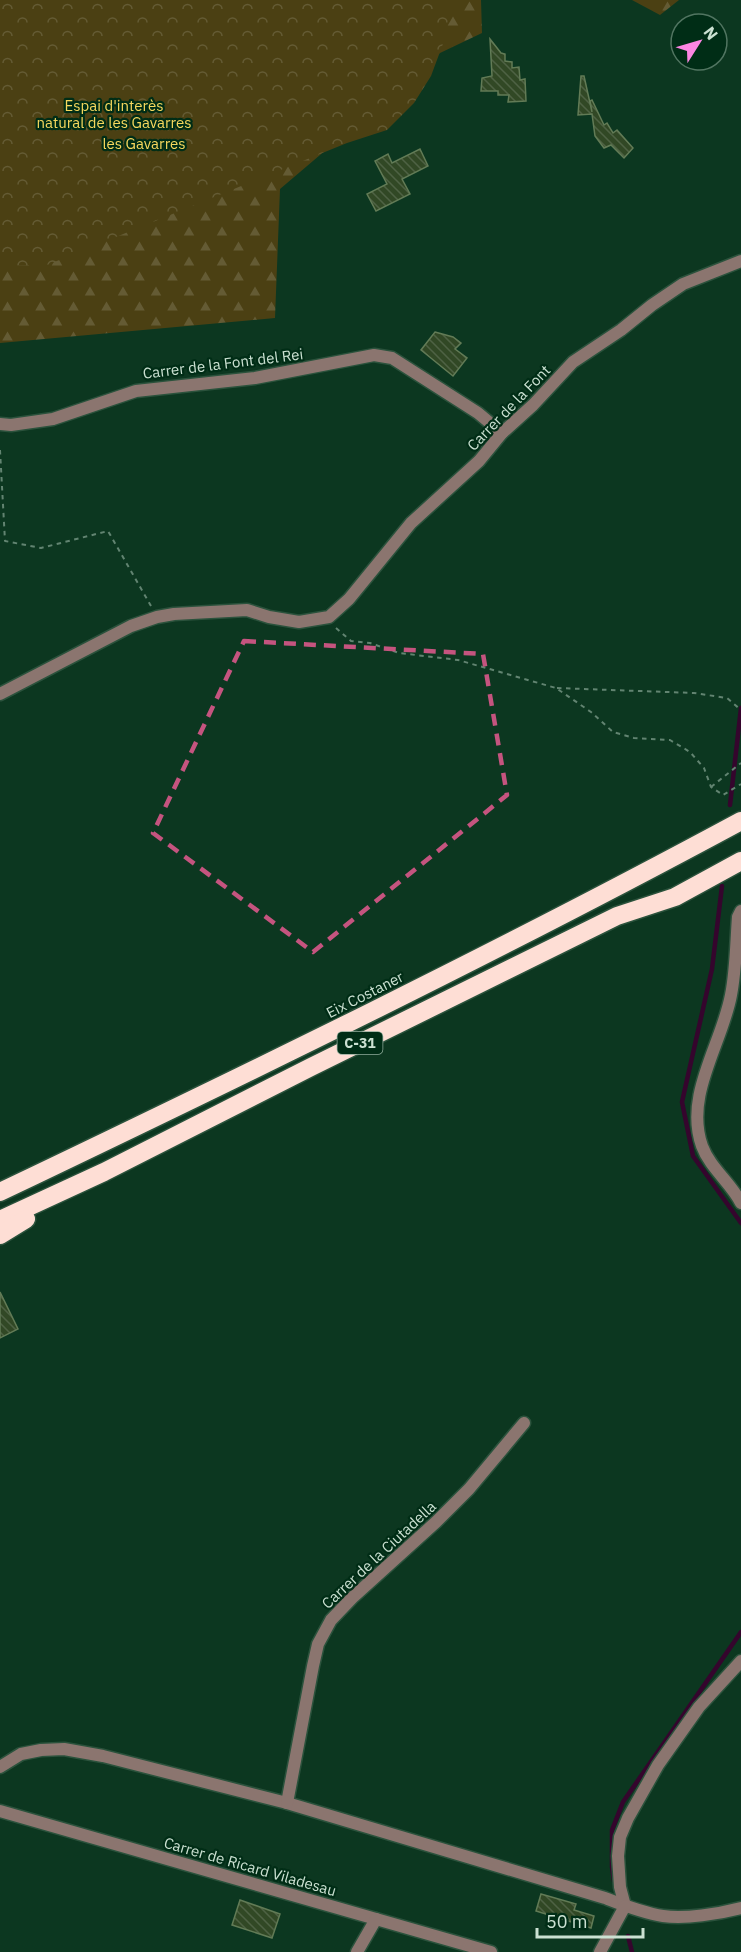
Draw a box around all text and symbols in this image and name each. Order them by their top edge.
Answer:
north arrow [669,12,729,72]
text: N [700,22,722,44]
park label: Espai d'interès natural de les Gavarres [36,96,192,132]
park label: les Gavarres [102,134,186,153]
street label: Carrer de la Font del Rei [142,344,304,383]
street label: Carrer de la Font [463,361,554,454]
street label: Eix Costaner [323,967,407,1022]
road number: C-31 [338,1032,382,1054]
street label: Carrer de la Ciutadella [317,1497,440,1613]
street label: Carrer de Ricard Viladesau [162,1833,338,1900]
scale bar [537,1901,644,1939]
text: 50 m [546,1910,588,1933]

